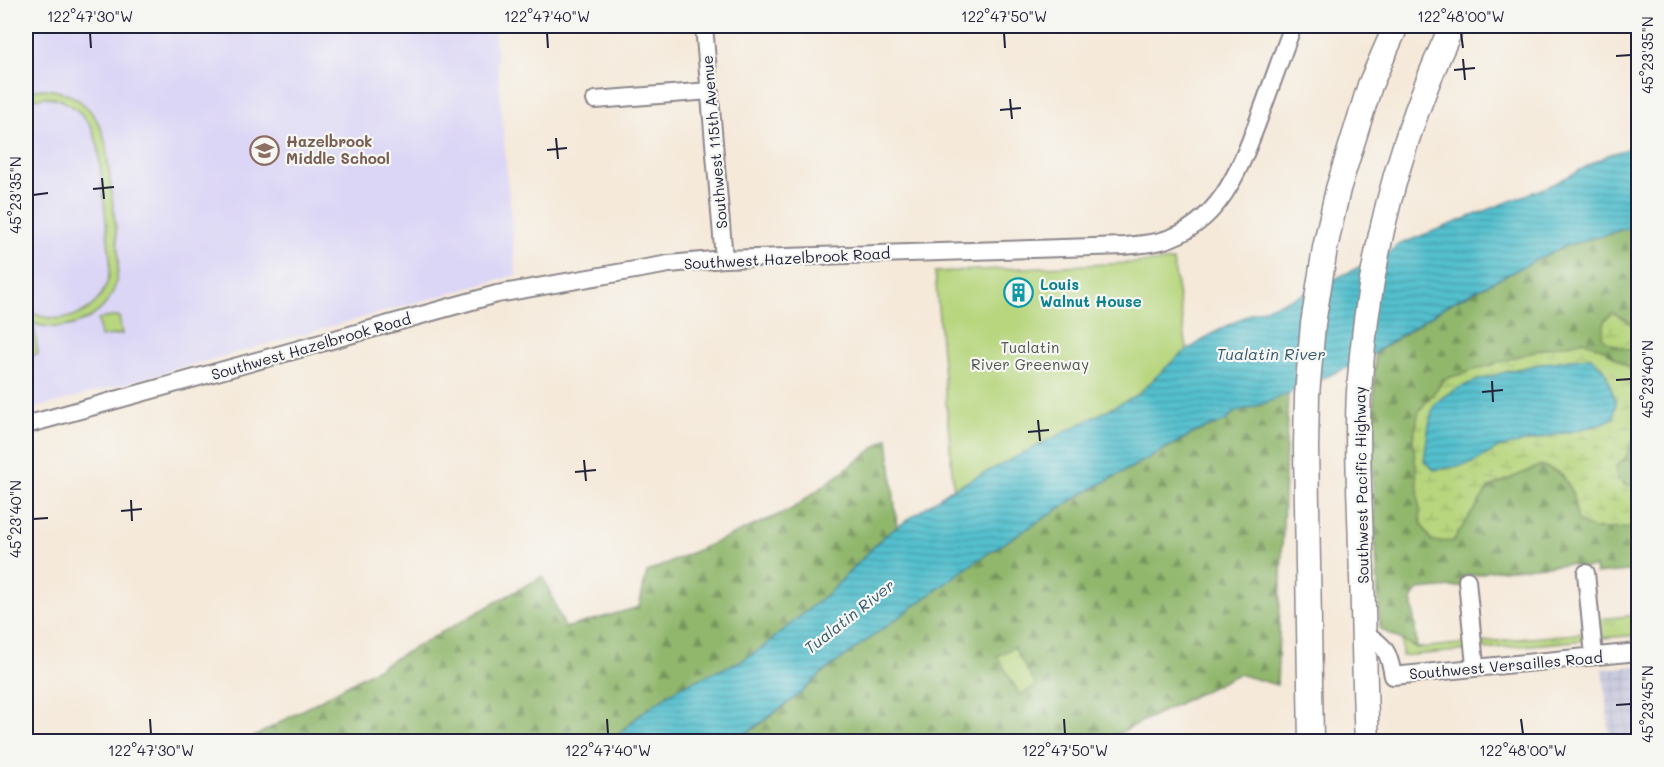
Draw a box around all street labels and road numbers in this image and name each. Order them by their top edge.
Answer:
street label: Southwest 115th Avenue [696,54,732,230]
street label: Southwest Hazelbrook Road [683,243,891,273]
street label: Southwest Hazelbrook Road [209,308,413,384]
street label: Southwest Pacific Highway [1349,386,1373,584]
street label: Southwest Versailles Road [1408,647,1604,683]

